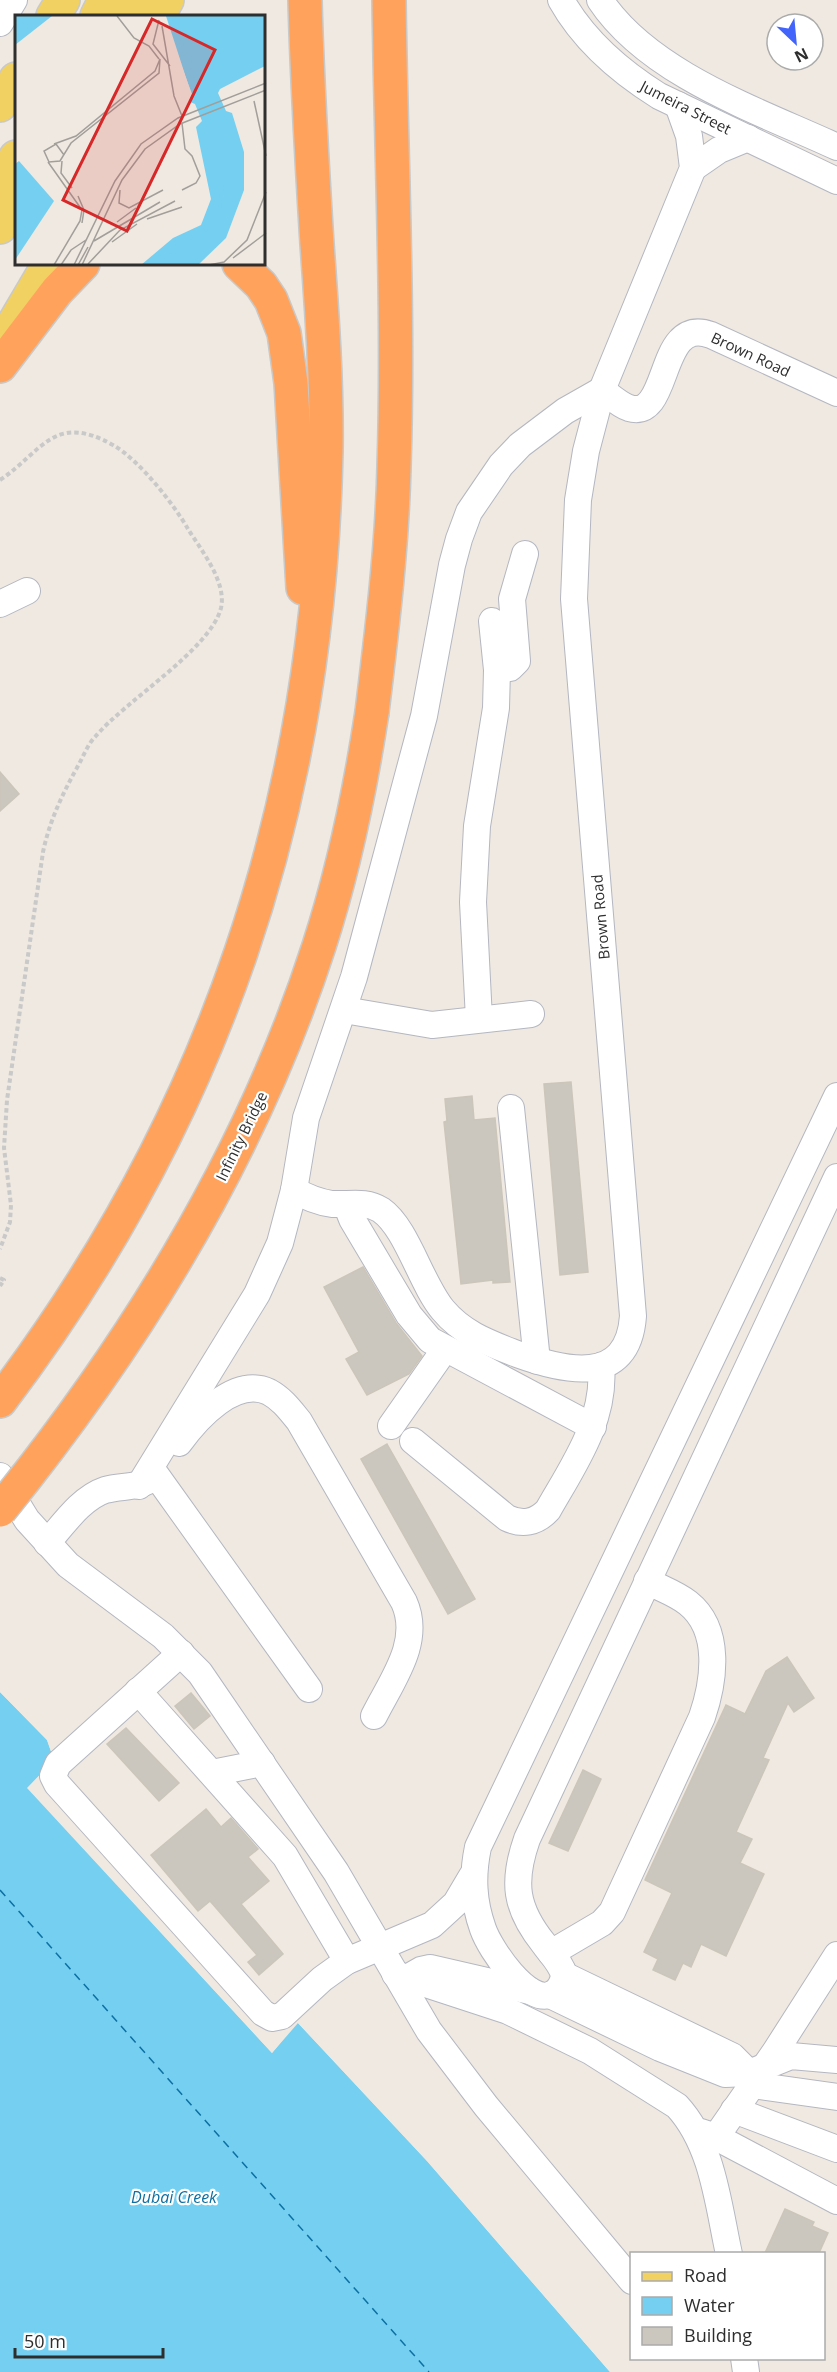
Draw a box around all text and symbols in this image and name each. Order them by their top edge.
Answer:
north arrow [765,12,825,72]
inset map [15,15,266,266]
text: N [791,43,812,68]
street label: Jumeira Street [635,75,735,139]
street label: Brown Road [708,327,794,381]
street label: Brown Road [586,874,614,960]
street label: Infinity Bridge [211,1088,271,1184]
water label: Dubai Creek [131,2186,218,2208]
legend [630,2252,825,2360]
text: Road [684,2263,727,2287]
text: Water [684,2293,735,2317]
scale bar [15,2321,164,2359]
text: Building [684,2323,752,2347]
text: 50 m [24,2329,66,2353]

